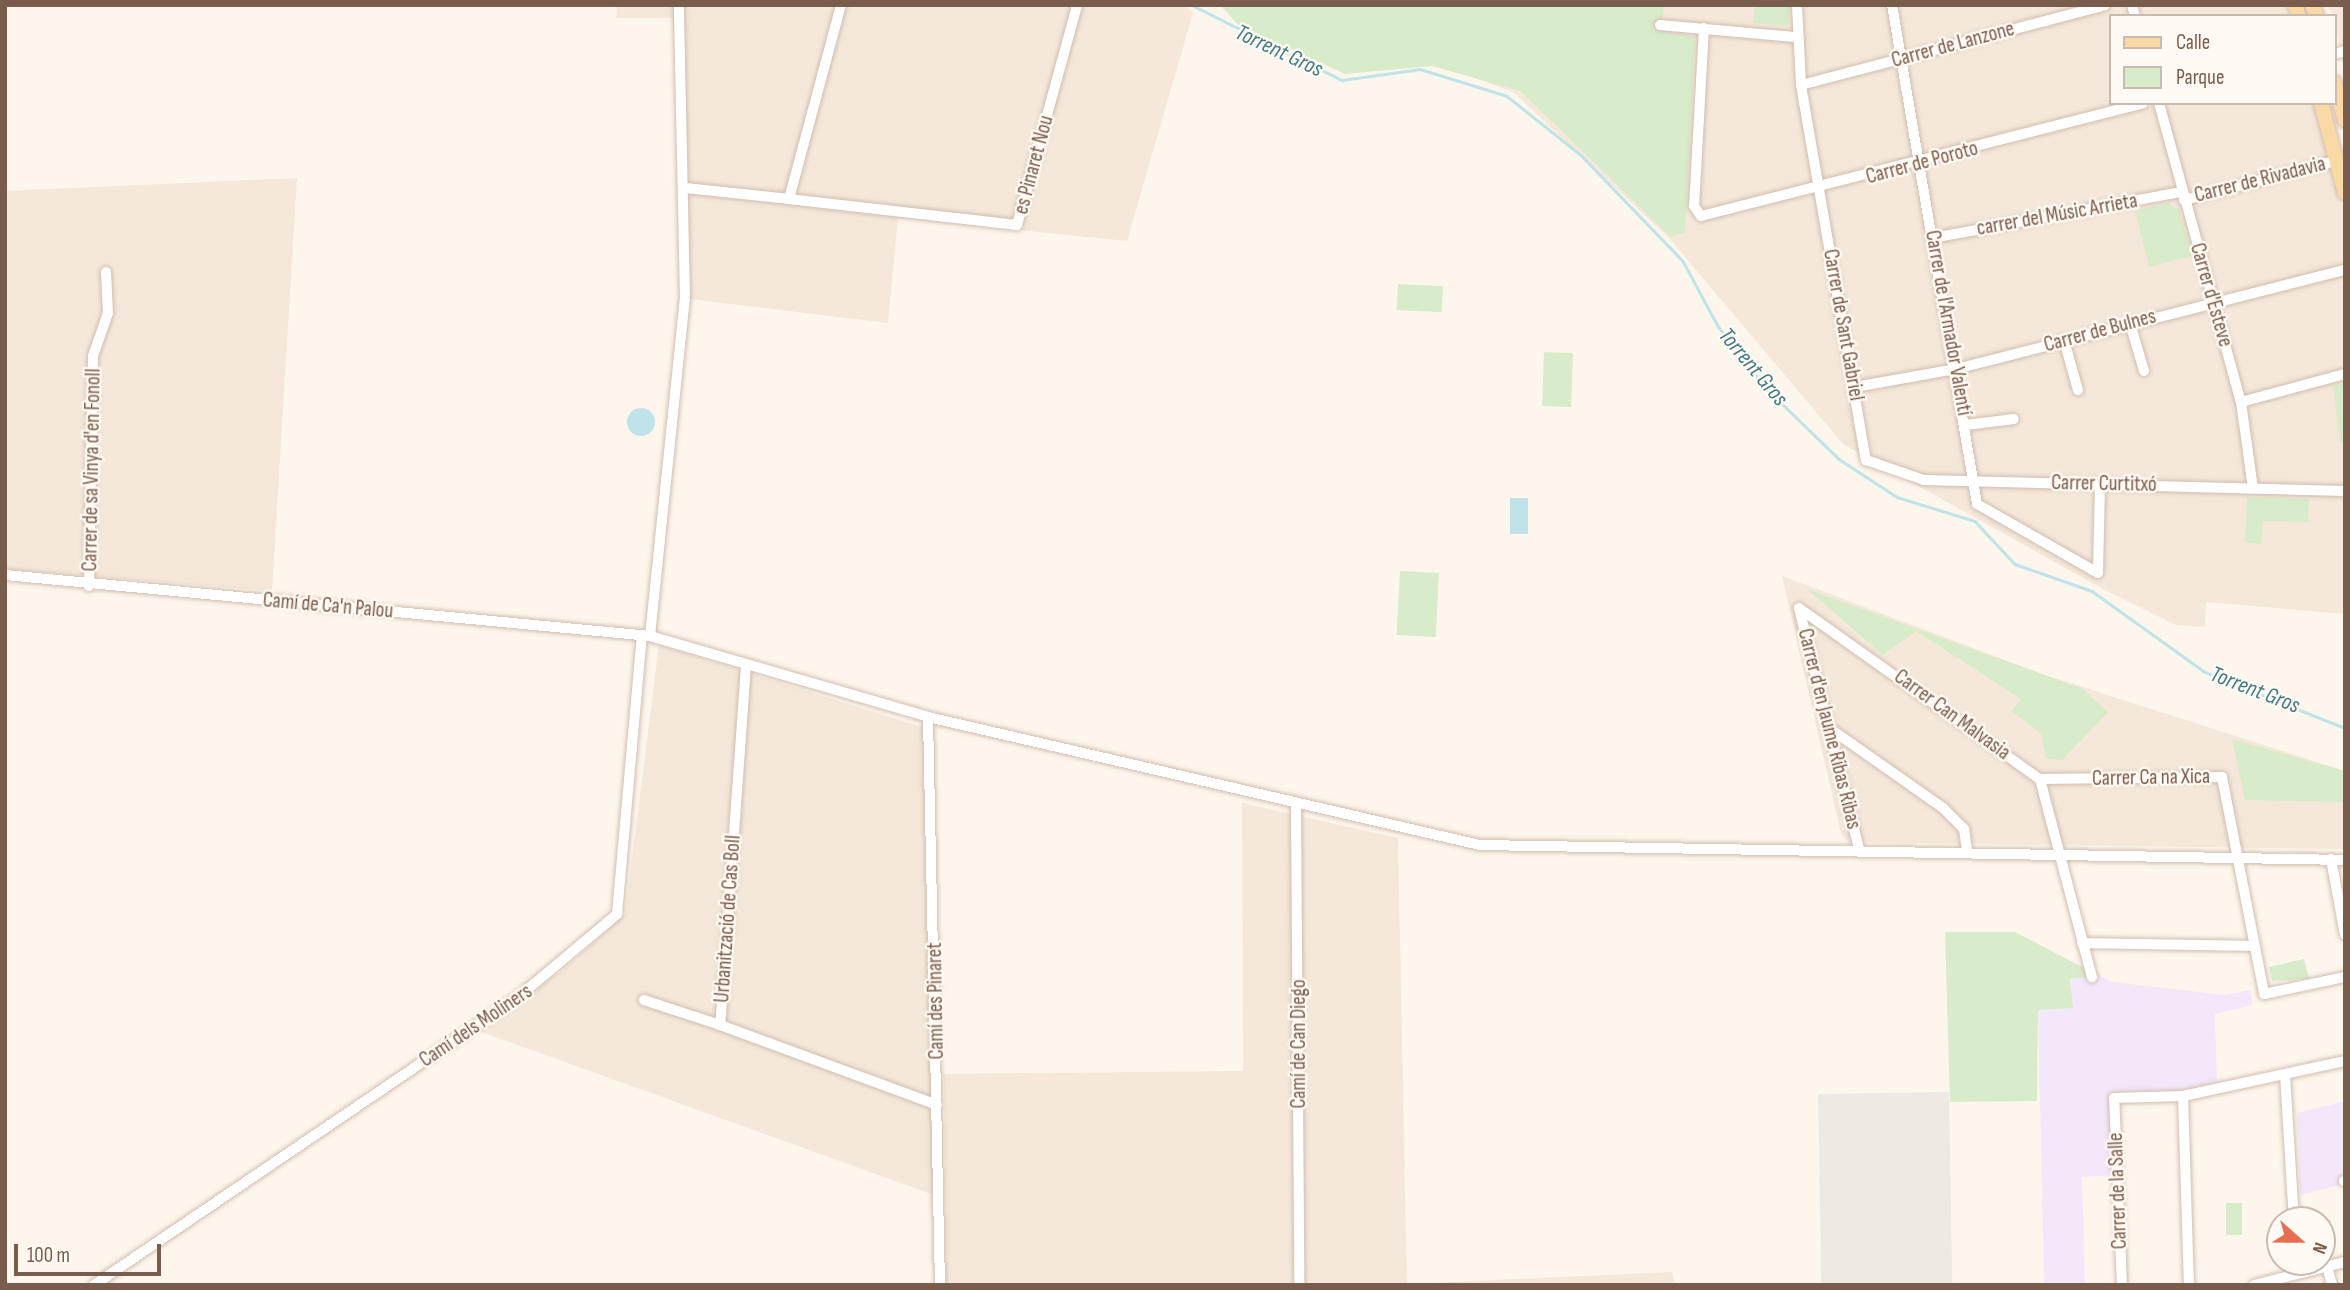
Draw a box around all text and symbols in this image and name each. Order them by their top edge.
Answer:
legend [2108,14,2336,105]
street label: Carrer de Lanzone [1889,16,2017,74]
water label: Torrent Gros [1231,19,1327,83]
text: Calle [2176,30,2210,55]
text: Parque [2176,65,2224,90]
street label: es Pinaret Nou [1009,113,1059,217]
street label: Carrer de Poroto [1863,136,1981,190]
street label: Carrer de Rivadavia [2192,152,2328,208]
street label: carrer del Músic Arrieta [1975,188,2139,242]
street label: Carrer de l'Armador Valentí [1919,228,1977,418]
street label: Carrer d'Esteve [2184,240,2238,350]
street label: Carrer de Sant Gabriel [1817,247,1869,403]
street label: Carrer de Bulnes [2041,304,2159,358]
water label: Torrent Gros [1712,322,1794,412]
street label: Carrer de sa Vinya d'en Fonoll [78,368,106,572]
street label: Carrer Curtitxó [2051,470,2157,498]
street label: Camí de Ca'n Palou [262,588,394,624]
street label: Carrer d'en Jaume Ribas Ribas [1792,626,1866,832]
water label: Torrent Gros [2206,660,2304,720]
street label: Carrer Can Malvasia [1889,664,2015,766]
street label: Carrer Ca na Xica [2092,764,2210,792]
street label: Urbanització de Cas Boll [710,834,746,1004]
street label: Camí des Pinaret [922,942,950,1060]
street label: Camí dels Moliners [415,979,537,1073]
street label: Camí de Can Diego [1286,979,1312,1109]
street label: Carrer de la Salle [2103,1132,2133,1250]
north arrow [2266,1206,2336,1276]
scale bar [18,1230,164,1274]
text: N [2307,1239,2332,1257]
text: 100 m [27,1243,70,1268]

